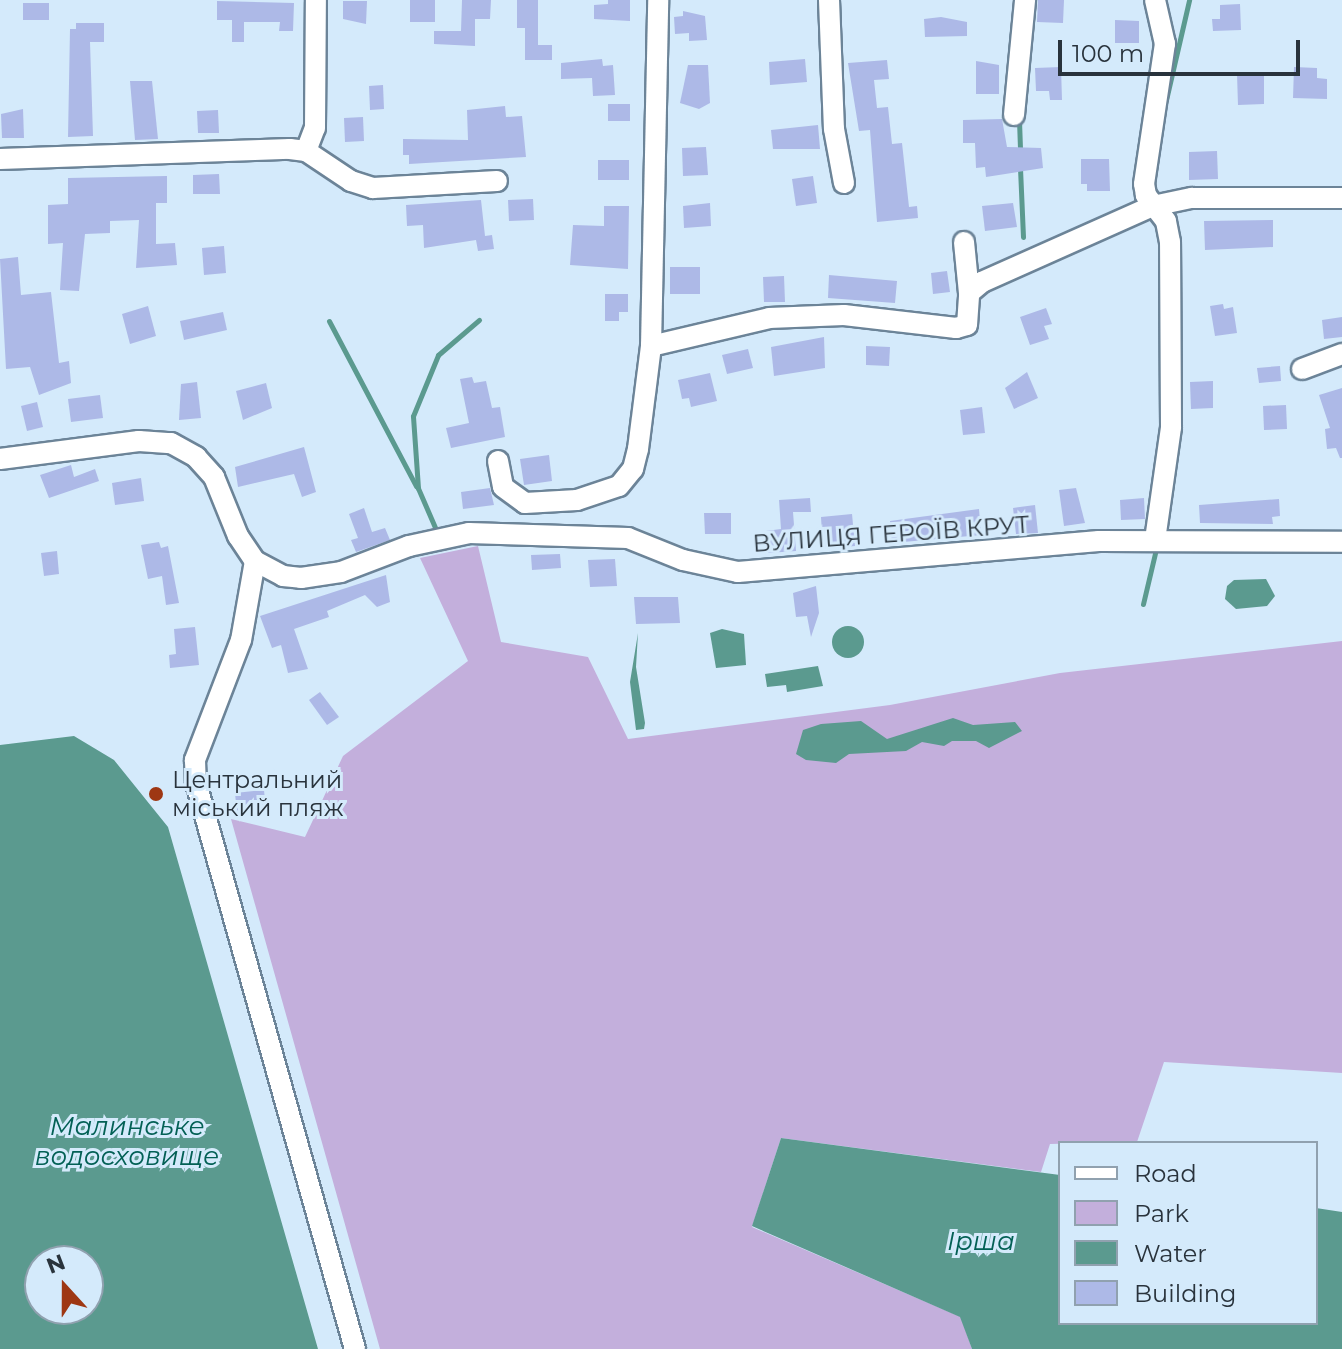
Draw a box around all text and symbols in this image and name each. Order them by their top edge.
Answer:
scale bar [1062,24,1304,74]
text: 100 m [1072,39,1144,68]
street label: ВУЛИЦЯ ГЕРОЇВ КРУТ [752,510,1030,558]
place label: Центральний міський пляж [172,766,344,822]
marker: Центральний міський пляж [147,785,165,803]
water label: Малинське водосховище [35,1111,219,1172]
legend [1058,1141,1318,1325]
text: Road [1134,1159,1197,1188]
text: Park [1134,1199,1189,1228]
water label: Ірша [947,1226,1015,1258]
text: Water [1134,1239,1207,1268]
north arrow [24,1245,104,1325]
text: N [43,1248,69,1280]
text: Building [1134,1279,1237,1308]

